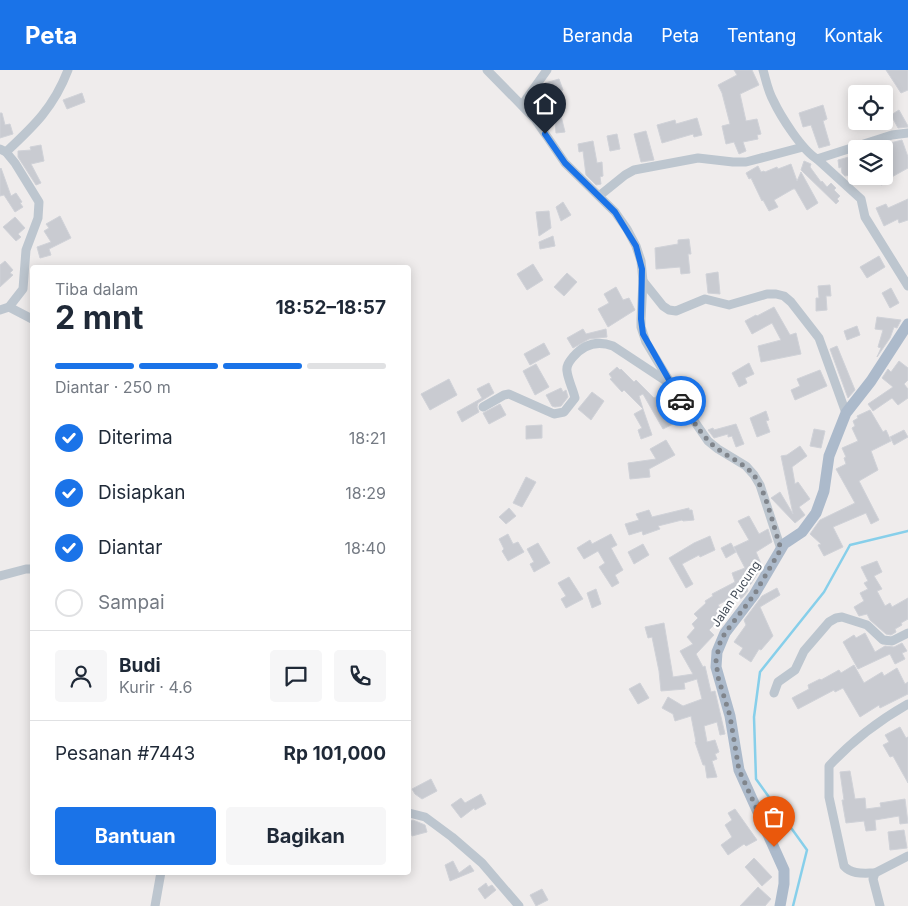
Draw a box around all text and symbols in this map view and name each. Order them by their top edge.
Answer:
text: Peta [25,21,78,50]
text: Beranda [562,25,633,46]
text: Peta [661,25,699,46]
text: Tentang [727,25,796,46]
text: Kontak [824,25,883,46]
pin [524,83,566,134]
map controls [848,85,893,185]
button: locate [848,85,893,130]
icon: home [531,90,559,118]
button: layers [848,140,893,185]
text: Tiba dalam [55,279,138,299]
text: 18:52–18:57 [275,296,386,319]
text: 2 mnt [55,298,144,337]
courier [656,376,706,426]
text: Diantar · 250 m [55,377,171,397]
icon: car [667,387,695,415]
icon: check [55,424,83,452]
text: Diterima [98,426,173,449]
text: 18:21 [349,428,386,448]
icon: check [55,479,83,507]
text: Disiapkan [98,481,186,504]
text: 18:29 [345,483,386,503]
icon: check [55,534,83,562]
text: Diantar [98,536,162,559]
text: 18:40 [345,538,386,558]
street label: Jalan Pucung [708,558,763,630]
text: Sampai [98,591,165,614]
button: person [55,650,107,702]
button: chat [270,650,322,702]
button: phone [334,650,386,702]
text: Budi [119,654,161,677]
text: Kurir · 4.6 [119,677,192,697]
text: Pesanan #7443 [55,742,195,765]
text: Rp 101,000 [284,742,386,765]
pin [753,796,795,847]
icon: bag [760,803,788,831]
button: Bantuan [55,807,216,865]
button: Bagikan [226,807,386,865]

